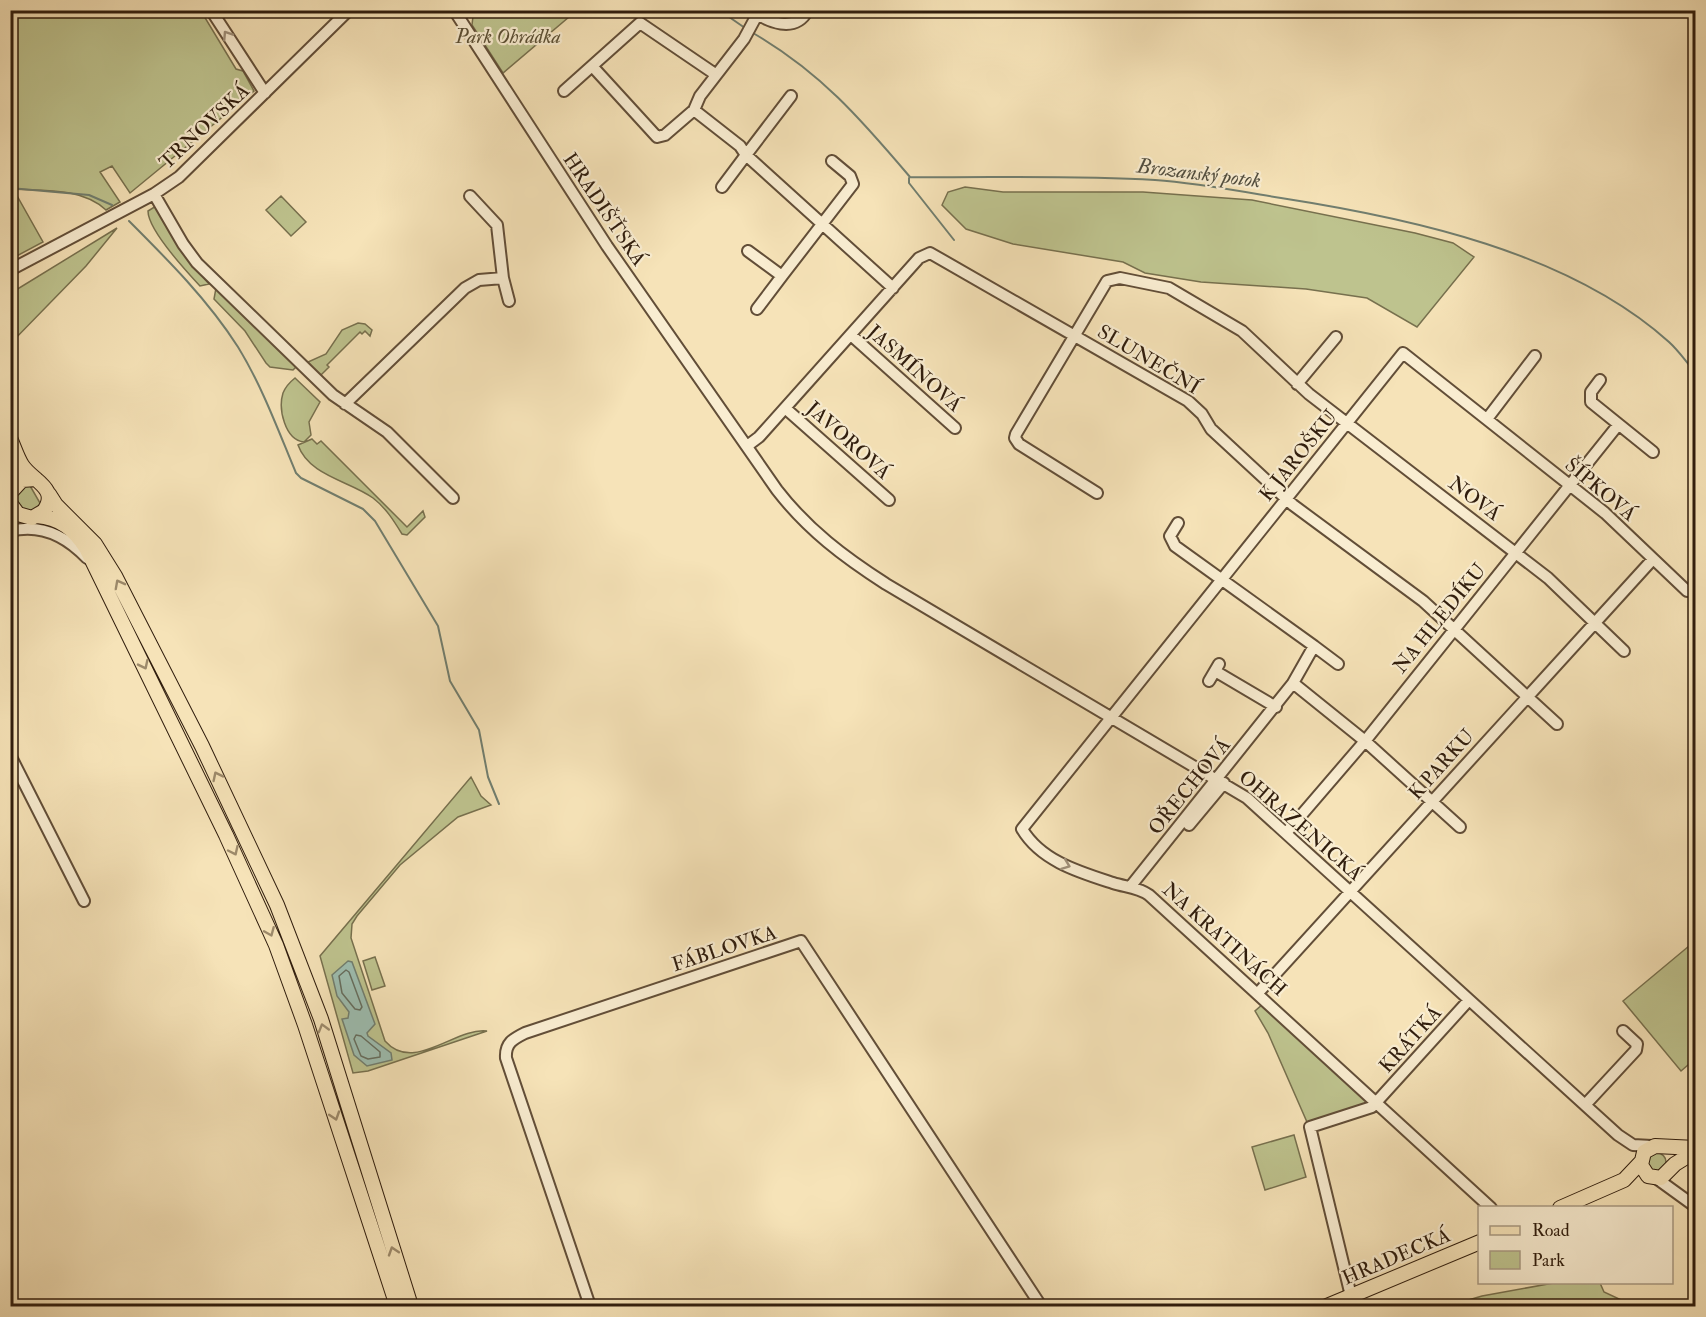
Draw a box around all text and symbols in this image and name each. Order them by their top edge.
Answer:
park label: Park Ohrádka [454,24,561,49]
one-way arrow [223,31,234,42]
street label: TRNOVSKÁ [153,77,255,175]
street label: HRADIŠŤSKÁ [557,147,653,271]
water label: Brozanský potok [1134,152,1262,194]
street label: JASMÍNOVÁ [862,318,968,417]
street label: SLUNEČNÍ [1093,318,1206,400]
street label: JAVOROVÁ [801,395,897,485]
street label: K JAROŠKU [1253,404,1343,506]
street label: ŠÍPKOVÁ [1560,451,1642,527]
street label: NOVÁ [1444,470,1507,526]
street label: NA HLEDÍKU [1387,557,1492,678]
one-way arrow [115,579,126,590]
one-way arrow [137,658,149,669]
street label: K PARKU [1403,724,1480,805]
street label: OŘECHOVÁ [1142,732,1236,840]
street label: OHRAZENICKÁ [1234,764,1369,886]
one-way arrow [212,771,224,782]
one-way arrow [226,844,238,855]
one-way arrow [1060,858,1071,870]
street label: NA KRATINÁCH [1157,876,1293,1002]
street label: FÁBLOVKA [668,919,780,977]
one-way arrow [263,926,275,937]
street label: KRÁTKÁ [1373,1000,1447,1078]
one-way arrow [318,1023,330,1034]
one-way arrow [328,1110,340,1121]
legend [1478,1206,1673,1284]
text: Road [1532,1219,1570,1242]
street label: HRADECKÁ [1338,1221,1454,1290]
one-way arrow [387,1246,400,1257]
text: Park [1532,1249,1565,1272]

